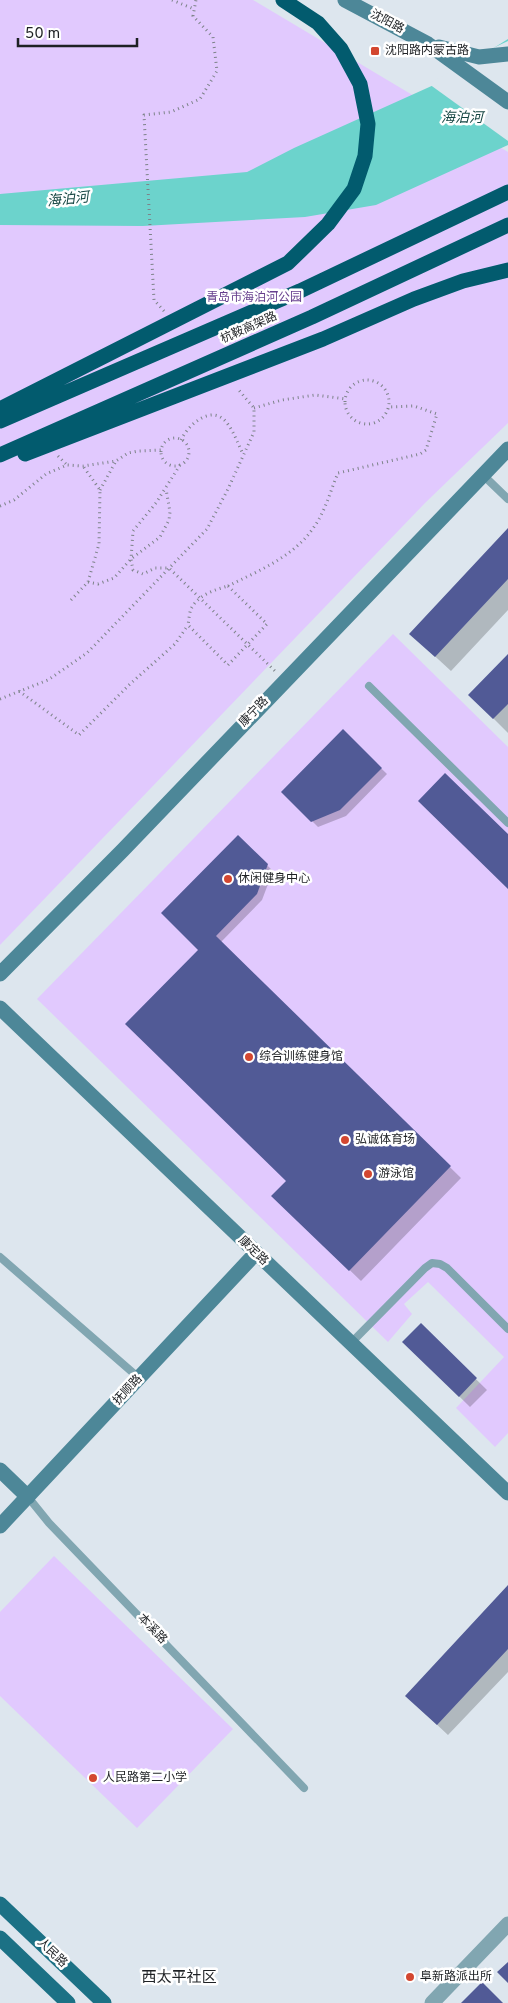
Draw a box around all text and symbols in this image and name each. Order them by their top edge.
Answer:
street label: 沈阳路 [367,6,407,38]
scale bar [18,15,136,47]
text: 50 m [25,25,60,44]
place label: 沈阳路内蒙古路 [385,43,469,59]
marker: 沈阳路内蒙古路 [369,45,381,57]
water label: 海泊河 [441,110,486,127]
water label: 海泊河 [46,189,93,211]
park label: 青岛市海泊河公园 [206,290,302,306]
street label: 杭鞍高架路 [218,308,280,348]
street label: 康宁路 [236,693,272,731]
place label: 休闲健身中心 [238,871,310,887]
marker: 休闲健身中心 [222,873,234,885]
place label: 综合训练健身馆 [259,1049,343,1065]
marker: 综合训练健身馆 [243,1051,255,1063]
place label: 弘诚体育场 [355,1132,415,1148]
marker: 弘诚体育场 [339,1134,351,1146]
place label: 游泳馆 [378,1166,414,1182]
marker: 游泳馆 [362,1168,374,1180]
street label: 康定路 [234,1233,272,1269]
street label: 抚顺路 [110,1371,146,1409]
street label: 本溪路 [134,1610,170,1648]
place label: 人民路第二小学 [103,1770,187,1786]
marker: 人民路第二小学 [87,1772,99,1784]
street label: 人民路 [33,1935,71,1971]
district label: 西太平社区 [141,1969,217,1988]
place label: 阜新路派出所 [420,1969,492,1985]
marker: 阜新路派出所 [404,1971,416,1983]

